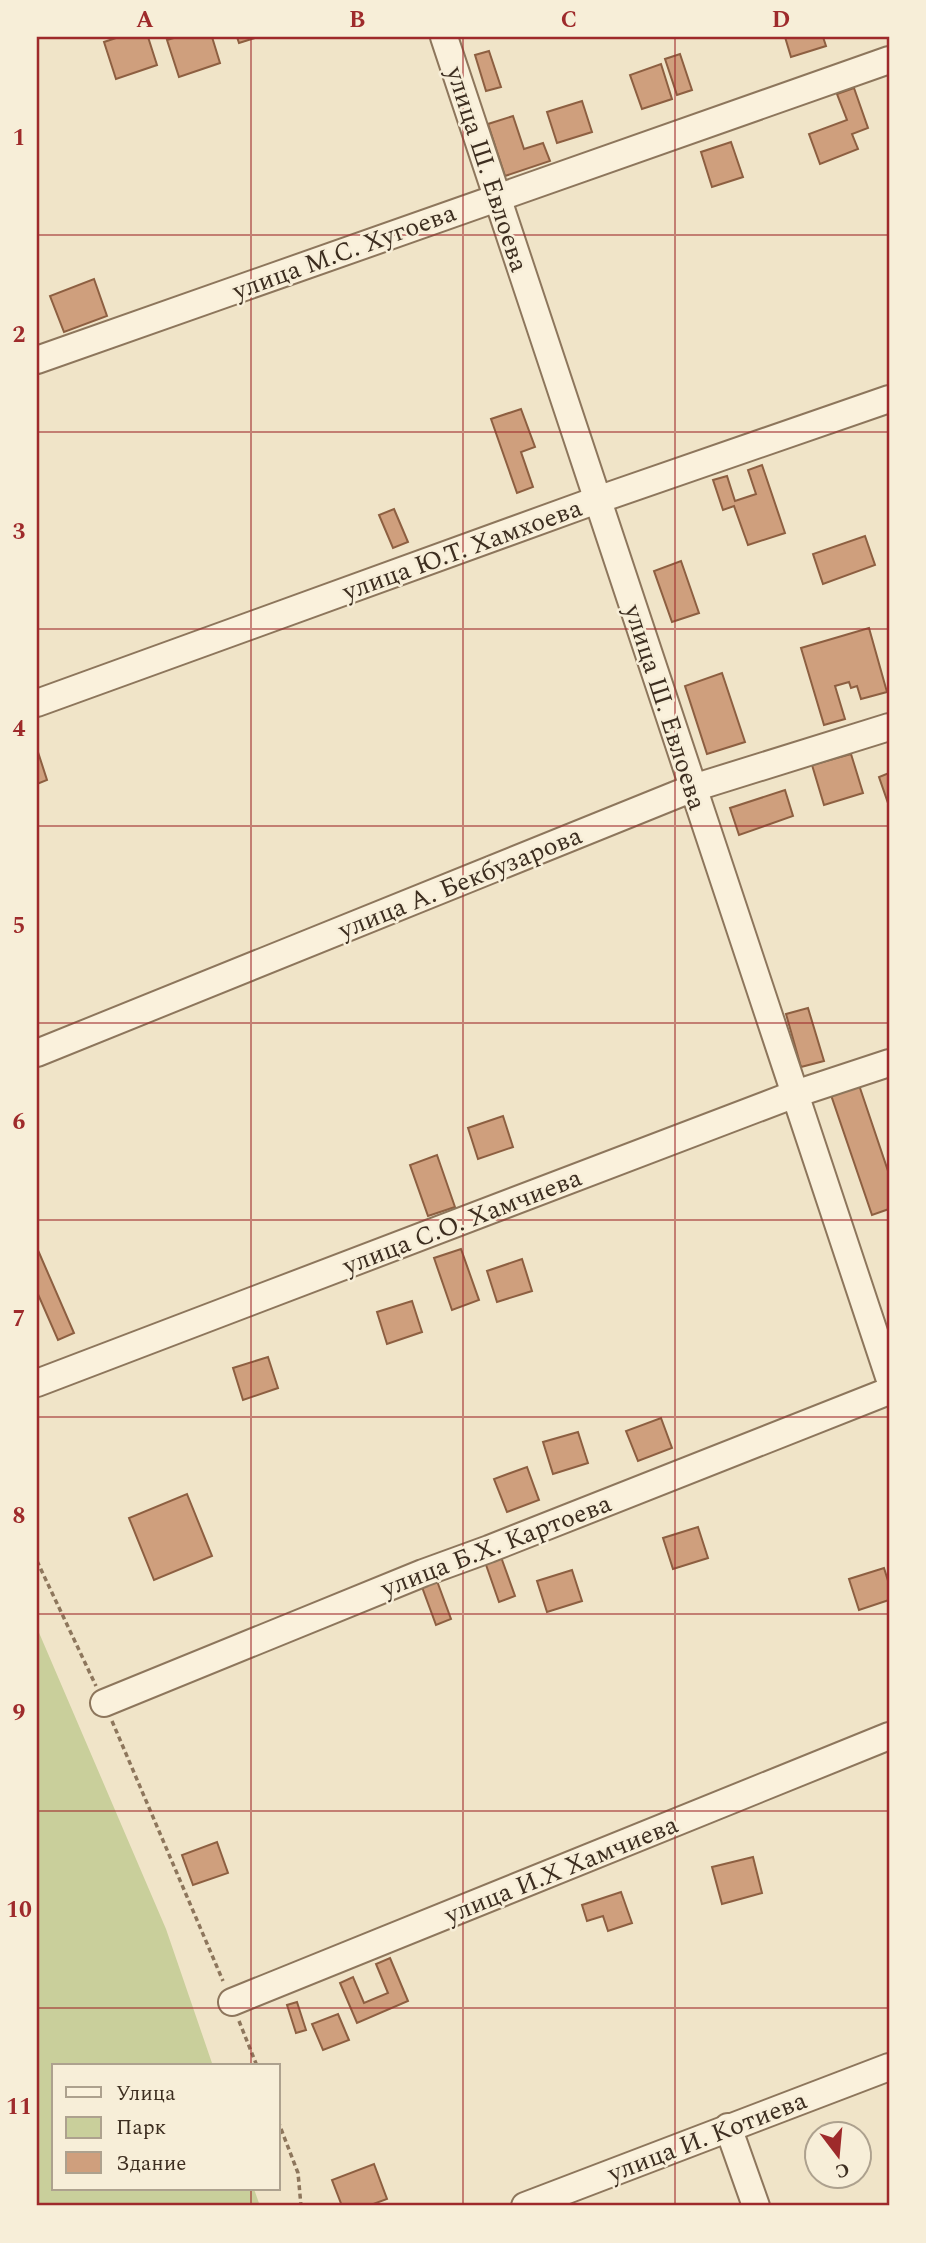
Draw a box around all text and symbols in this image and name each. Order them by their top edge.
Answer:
text: A [136,3,154,38]
text: B [349,3,365,38]
text: C [561,3,577,38]
text: D [772,3,790,38]
street label: улица Ш. Евлоева [435,60,539,278]
text: 1 [13,121,25,156]
street label: улица М.С. Хугоева [226,193,462,311]
text: 2 [13,318,26,353]
street label: улица Ю.Т. Хамхоева [336,488,588,612]
text: 3 [13,515,26,550]
street label: улица Ш. Евлоева [613,598,717,816]
text: 4 [13,712,26,747]
street label: улица А. Бекбузарова [331,816,589,951]
text: 5 [13,909,25,944]
text: 6 [13,1105,26,1140]
street label: улица С.О. Хамчиева [336,1158,588,1286]
text: 7 [13,1302,25,1337]
street label: улица Б.Х. Картоева [374,1483,618,1609]
text: 8 [13,1499,25,1534]
text: 9 [13,1696,26,1731]
street label: улица И.Х Хамчиева [438,1805,685,1935]
text: 10 [6,1893,32,1928]
legend [52,2064,280,2190]
text: Улица [116,2078,176,2110]
street label: улица И. Котиева [601,2080,813,2194]
text: 11 [6,2090,32,2125]
text: Парк [116,2112,167,2144]
north arrow [804,2120,874,2190]
text: Здание [116,2148,186,2180]
text: С [832,2154,853,2186]

